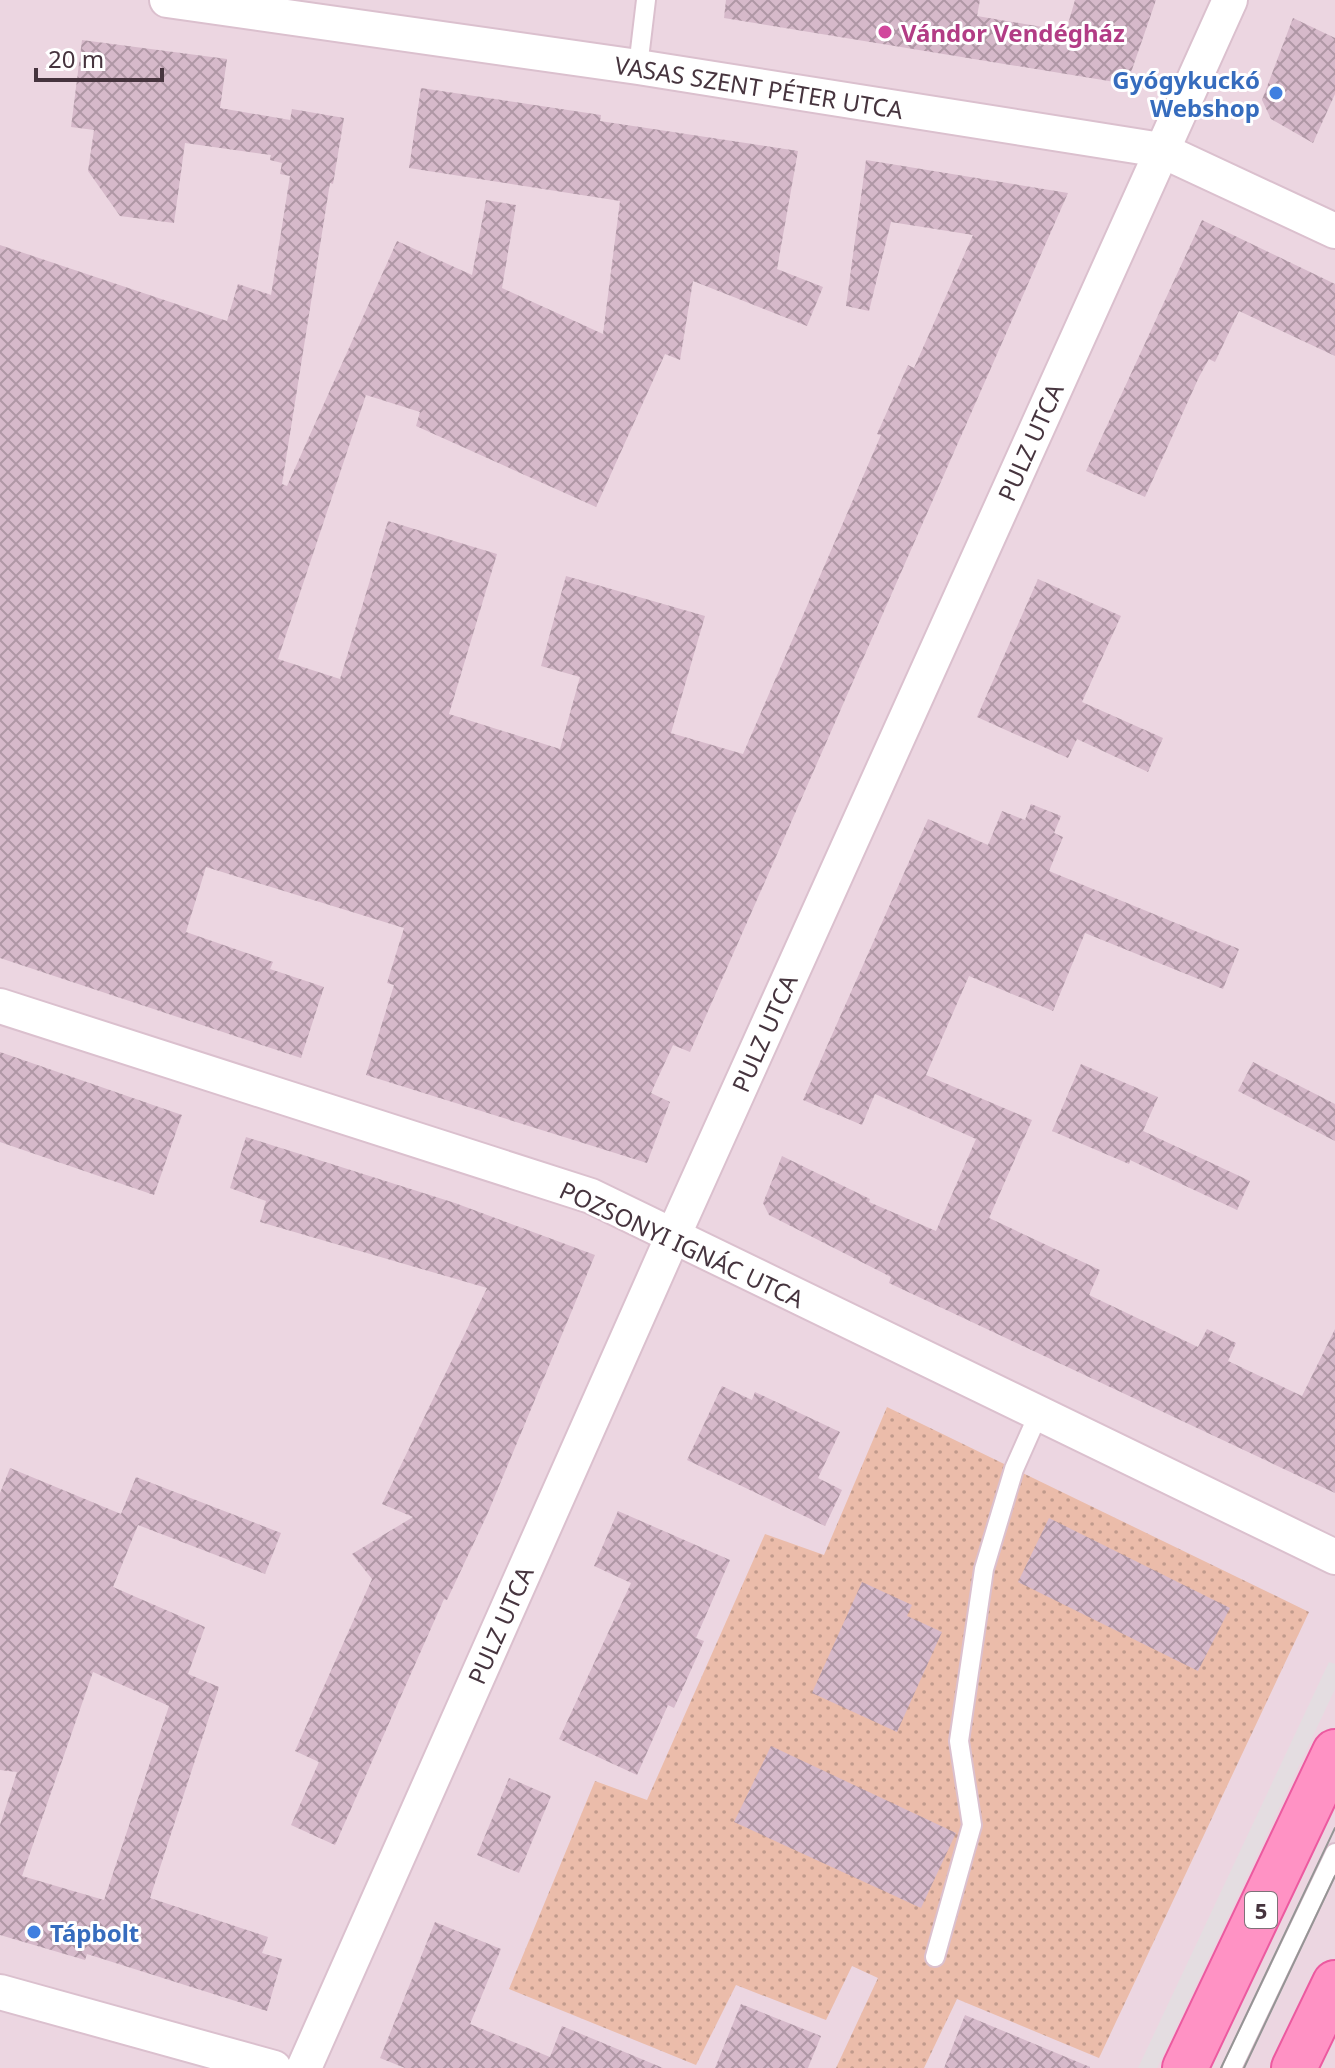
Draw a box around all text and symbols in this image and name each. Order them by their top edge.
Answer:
place label: Vándor Vendégház [901,16,1125,49]
marker: Vándor Vendégház [876,23,894,41]
scale bar [36,32,162,82]
text: 20 m [48,42,104,75]
street label: VASAS SZENT PÉTER UTCA [613,48,906,126]
place label: Gyógykuckó Webshop [1112,63,1260,124]
marker: Gyógykuckó Webshop [1267,84,1285,102]
street label: PULZ UTCA [989,377,1071,506]
street label: PULZ UTCA [723,968,805,1097]
street label: POZSONYI IGNÁC UTCA [555,1173,810,1315]
street label: PULZ UTCA [459,1560,541,1689]
road number: 5 [1245,1892,1277,1928]
place label: Tápbolt [50,1916,139,1949]
marker: Tápbolt [25,1923,43,1941]

